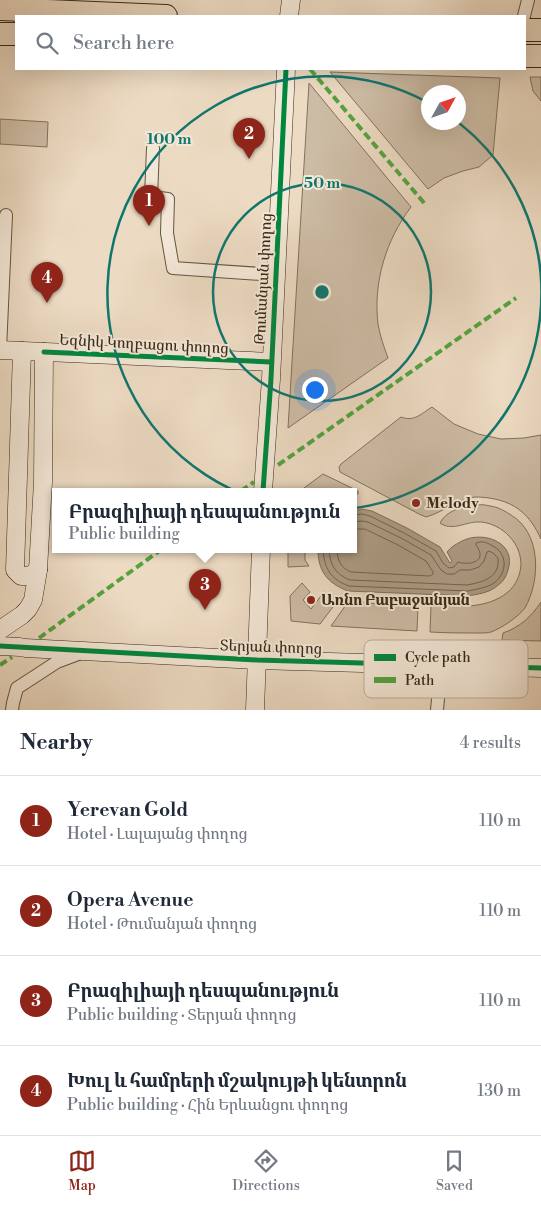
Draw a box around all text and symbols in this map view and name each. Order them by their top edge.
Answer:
search box [15,15,526,70]
icon: search [33,29,61,57]
text: Search here [73,31,174,55]
north arrow [421,85,466,130]
pin: 2 [233,118,265,159]
text: 100 m [147,130,192,149]
text: 50 m [304,174,340,193]
pin: 1 [133,185,165,226]
street label: Թումանյան փողոց [251,213,276,345]
pin: 4 [31,262,63,303]
centre of rings [313,283,331,301]
street label: Եզնիկ Կողբացու փողոց [59,331,229,358]
your location [302,377,328,403]
popup [52,488,357,553]
place label: Melody [426,494,479,513]
marker: Melody [410,497,422,509]
text: Բրազիլիայի դեսպանություն [69,500,340,524]
text: Public building [69,524,180,544]
pin: 3 [189,569,221,610]
place label: Առնո Բաբաջանյան [321,591,470,610]
marker: Առնո Բաբաջանյան [305,594,317,606]
street label: Տերյան փողոց [220,636,322,659]
legend [364,640,528,698]
text: Cycle path [405,649,471,667]
text: Path [405,672,435,690]
text: Nearby [20,730,93,756]
text: 4 results [460,733,521,753]
text: Yerevan Gold [67,798,188,822]
text: 1 [32,811,40,831]
text: 110 m [479,811,521,831]
text: Hotel · Լալայանց փողոց [67,824,247,844]
text: Opera Avenue [67,888,193,912]
text: 2 [31,901,41,921]
text: 110 m [479,901,521,921]
text: Hotel · Թումանյան փողոց [67,914,257,934]
text: Բրազիլիայի դեսպանություն [67,979,339,1003]
text: 3 [31,991,41,1011]
text: 110 m [479,991,521,1011]
text: Public building · Տերյան փողոց [67,1005,296,1025]
text: Խուլ և համրերի մշակույթի կենտրոն [67,1069,407,1093]
text: 4 [31,1081,41,1101]
text: 130 m [477,1081,521,1101]
text: Public building · Հին Երևանցու փողոց [67,1095,348,1115]
tab: Map [68,1147,96,1195]
tab: Directions [232,1147,300,1195]
tab: Saved [436,1147,473,1195]

